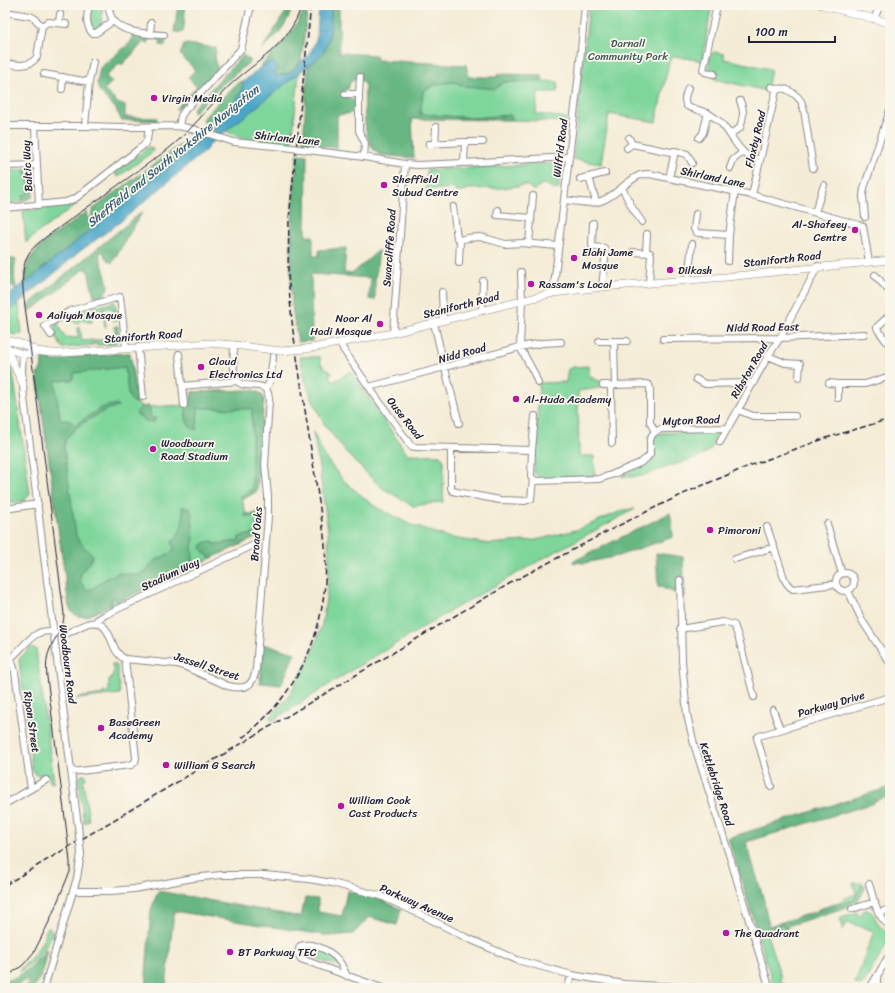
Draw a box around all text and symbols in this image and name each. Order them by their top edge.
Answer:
scale bar [749,18,835,44]
text: 100 m [755,21,788,43]
park label: Darnall Community Park [588,34,668,66]
water label: Sheffield and South Yorkshire Navigation [82,78,265,233]
place label: Virgin Media [162,89,223,108]
marker: Virgin Media [149,93,159,103]
street label: Flaxby Road [740,107,772,170]
street label: Wilfrid Road [547,116,574,179]
street label: Shirland Lane [253,126,321,151]
street label: Baltic Way [17,139,38,192]
street label: Shirland Lane [679,161,747,194]
place label: Sheffield Subud Centre [392,170,459,202]
marker: Sheffield Subud Centre [379,180,389,190]
street label: Swarcliffe Road [377,207,402,287]
place label: Al-Shafeey Centre [791,215,847,247]
marker: Al-Shafeey Centre [850,225,860,235]
place label: Elahi Jame Mosque [582,243,634,275]
street label: Staniforth Road [742,246,823,273]
marker: Elahi Jame Mosque [569,253,579,263]
place label: Dilkash [678,261,713,280]
marker: Dilkash [665,265,675,275]
place label: Rassam's Local [539,275,613,294]
marker: Rassam's Local [526,279,536,289]
street label: Staniforth Road [421,287,502,324]
place label: Aaliyah Mosque [46,306,123,325]
place label: Noor Al Hadi Mosque [310,309,373,341]
marker: Aaliyah Mosque [34,310,44,320]
street label: Nidd Road East [726,317,800,338]
marker: Noor Al Hadi Mosque [375,319,385,329]
street label: Staniforth Road [103,324,184,349]
street label: Ribston Road [725,337,774,402]
street label: Nidd Road [436,338,489,369]
place label: Cloud Electronics Ltd [209,352,283,384]
marker: Cloud Electronics Ltd [196,362,206,372]
place label: Al-Huda Academy [523,390,611,409]
street label: Ouse Road [382,393,428,445]
marker: Al-Huda Academy [511,394,521,404]
street label: Myton Road [662,410,721,431]
place label: Woodbourn Road Stadium [161,434,228,466]
marker: Woodbourn Road Stadium [148,444,158,454]
street label: Broad Oaks [245,505,268,562]
place label: Pimoroni [718,521,762,540]
marker: Pimoroni [705,525,715,535]
street label: Stadium Way [138,552,203,596]
street label: Woodbourn Road [53,623,82,706]
street label: Jessell Street [171,647,242,686]
street label: Parkway Drive [795,686,867,723]
street label: Ripon Street [18,690,45,754]
place label: BaseGreen Academy [108,713,160,745]
marker: BaseGreen Academy [96,723,106,733]
street label: Kettlebridge Road [694,740,739,830]
place label: William G Search [174,756,255,775]
marker: William G Search [161,760,171,770]
place label: William Cook Cast Products [349,791,418,823]
marker: William Cook Cast Products [336,801,346,811]
street label: Parkway Avenue [377,879,457,928]
place label: The Quadrant [734,924,800,943]
marker: The Quadrant [721,928,731,938]
place label: BT Parkway TEC [238,943,317,962]
marker: BT Parkway TEC [225,947,235,957]

